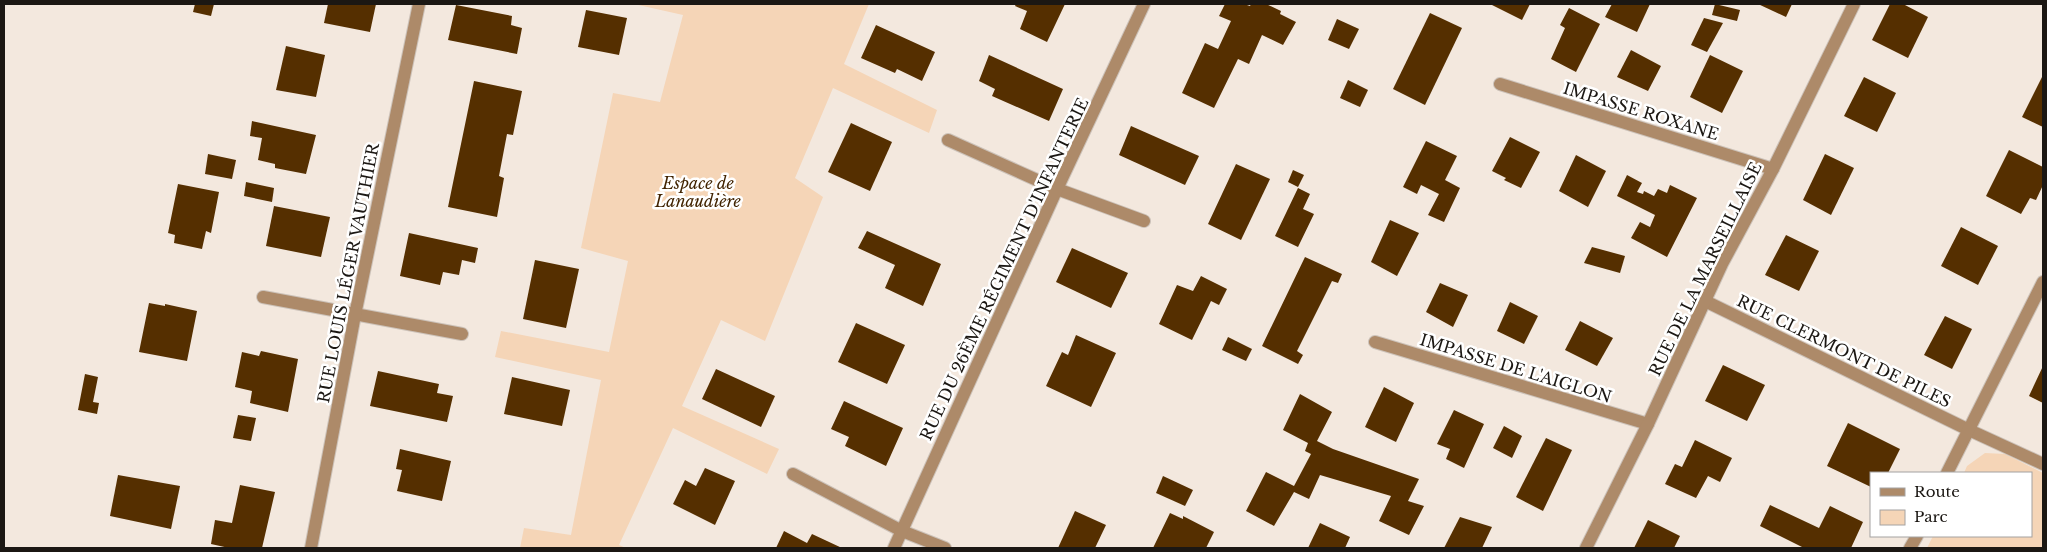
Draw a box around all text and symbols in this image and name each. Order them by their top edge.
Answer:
street label: IMPASSE ROXANE [1561,78,1721,144]
street label: RUE DU 26ÈME RÉGIMENT D'INFANTERIE [916,95,1092,443]
street label: RUE LOUIS LÉGER VAUTHIER [313,140,383,405]
street label: RUE DE LA MARSEILLAISE [1644,159,1766,379]
park label: Espace de Lanaudière [654,173,742,211]
street label: RUE CLERMONT DE PILES [1734,290,1954,412]
street label: IMPASSE DE L'AIGLON [1418,329,1614,407]
legend [1870,472,2032,537]
text: Route [1914,482,1960,501]
text: Parc [1914,507,1947,526]

